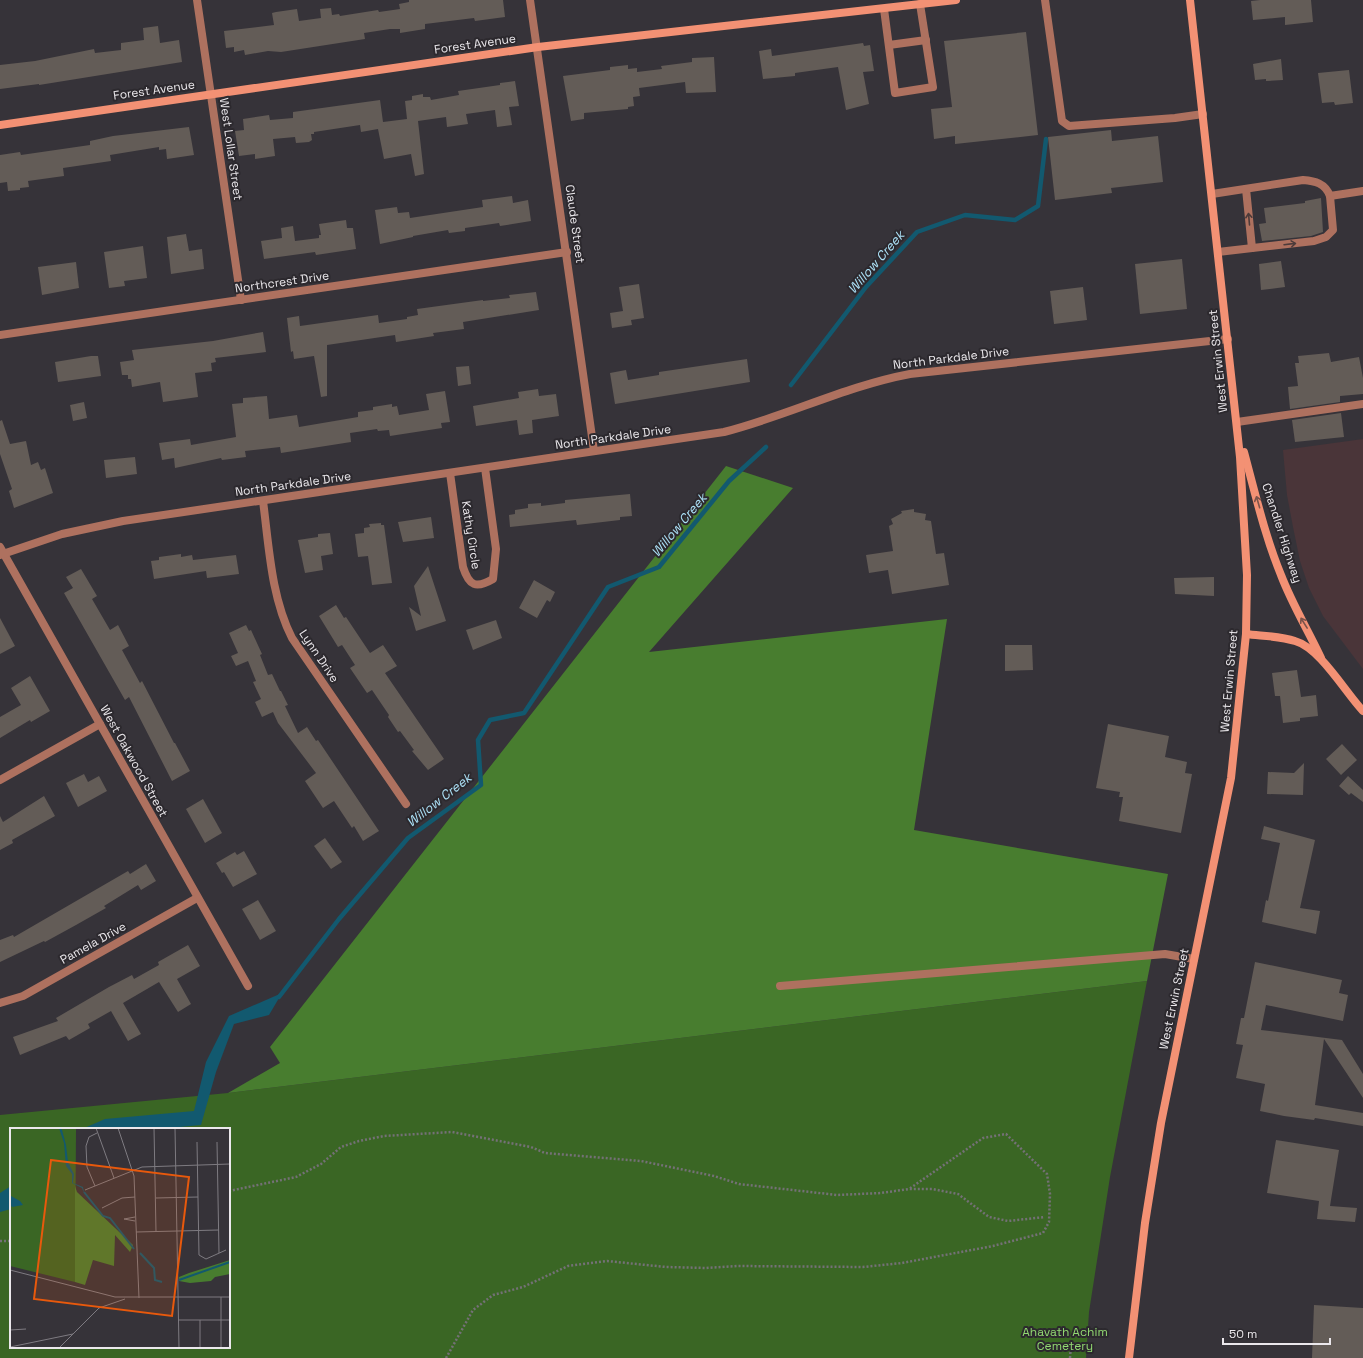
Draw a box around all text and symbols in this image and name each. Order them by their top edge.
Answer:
street label: Forest Avenue [433,30,517,58]
street label: Forest Avenue [112,76,196,104]
street label: West Lollar Street [216,97,246,201]
street label: Claude Street [562,184,588,264]
one-way arrow [1245,212,1252,225]
water label: Willow Creek [844,225,909,297]
one-way arrow [1283,240,1296,248]
street label: Northcrest Drive [234,267,330,297]
street label: West Erwin Street [1205,309,1231,413]
street label: North Parkdale Drive [892,343,1010,373]
street label: North Parkdale Drive [554,421,672,453]
street label: North Parkdale Drive [234,468,352,500]
street label: Chandler Highway [1258,481,1306,585]
water label: Willow Creek [647,488,712,560]
one-way arrow [1254,496,1261,509]
street label: Kathy Circle [458,500,484,570]
one-way arrow [1300,618,1308,629]
street label: Lynn Drive [295,626,343,686]
street label: West Erwin Street [1217,629,1241,733]
street label: West Oakwood Street [97,702,171,820]
water label: Willow Creek [403,768,477,831]
street label: Pamela Drive [57,918,129,968]
street label: West Erwin Street [1155,947,1193,1051]
inset map [10,1128,230,1348]
scale bar [1223,1320,1330,1346]
park label: Ahavath Achim Cemetery [1022,1324,1108,1354]
text: 50 m [1229,1326,1257,1342]

